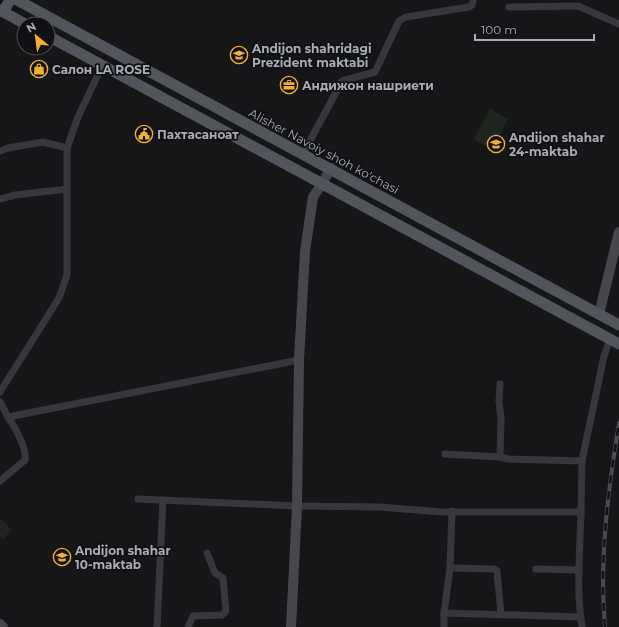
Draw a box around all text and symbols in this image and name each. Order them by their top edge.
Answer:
north arrow [16,16,56,56]
scale bar [475,16,594,42]
text: N [24,19,38,36]
text: 100 m [481,22,517,37]
place label: Andijon shahridagi Prezident maktabi [251,41,372,70]
school or university icon: Andijon shahridagi Prezident maktabi [229,45,249,65]
shop icon: Салон LA ROSE [29,59,49,79]
place label: Салон LA ROSE [52,62,150,77]
office icon: Андижон нашриети [279,75,299,95]
place label: Андижон нашриети [302,78,434,93]
street label: Alisher Navoiy shoh ko'chasi [246,105,402,197]
public building icon: Пахтасаноат [134,124,154,144]
place label: Пахтасаноат [157,127,239,142]
place label: Andijon shahar 24-maktab [508,130,605,159]
school or university icon: Andijon shahar 24-maktab [486,134,506,154]
place label: Andijon shahar 10-maktab [74,543,171,572]
school or university icon: Andijon shahar 10-maktab [52,547,72,567]

